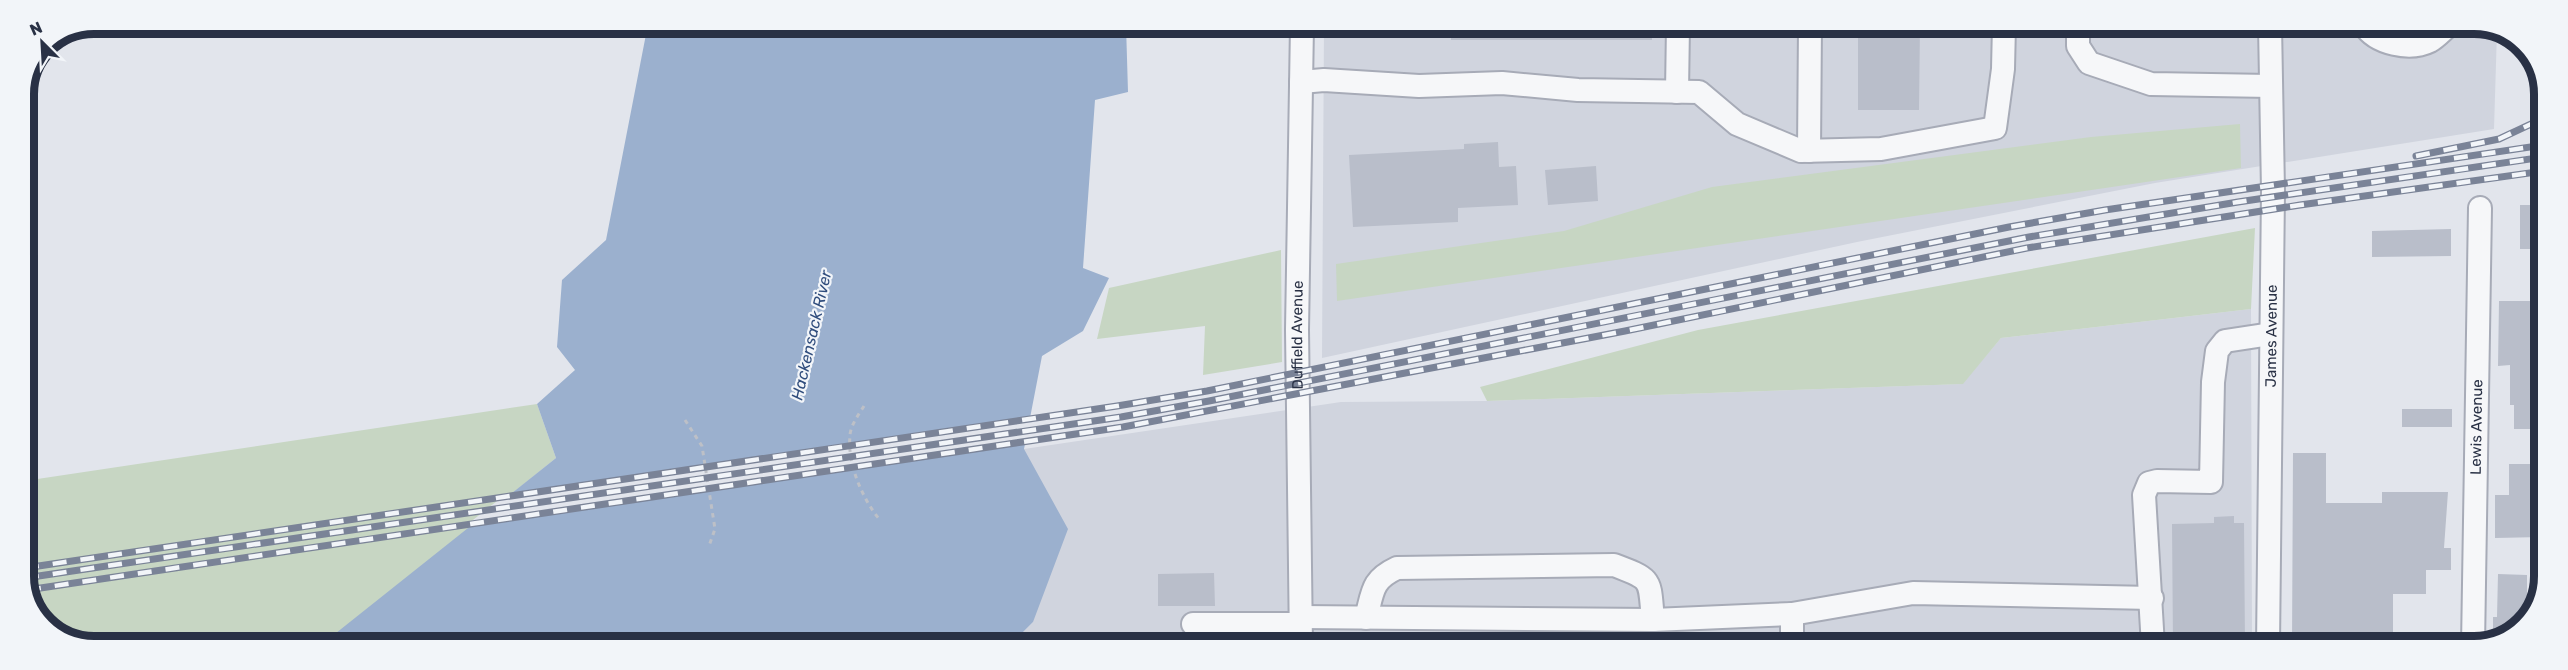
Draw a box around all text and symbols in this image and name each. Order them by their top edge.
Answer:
north arrow [12,12,72,72]
text: N [27,18,45,40]
water label: Hackensack River [787,268,836,402]
street label: Duffield Avenue [1288,280,1307,390]
street label: James Avenue [2262,284,2281,388]
street label: Lewis Avenue [2467,379,2486,475]

